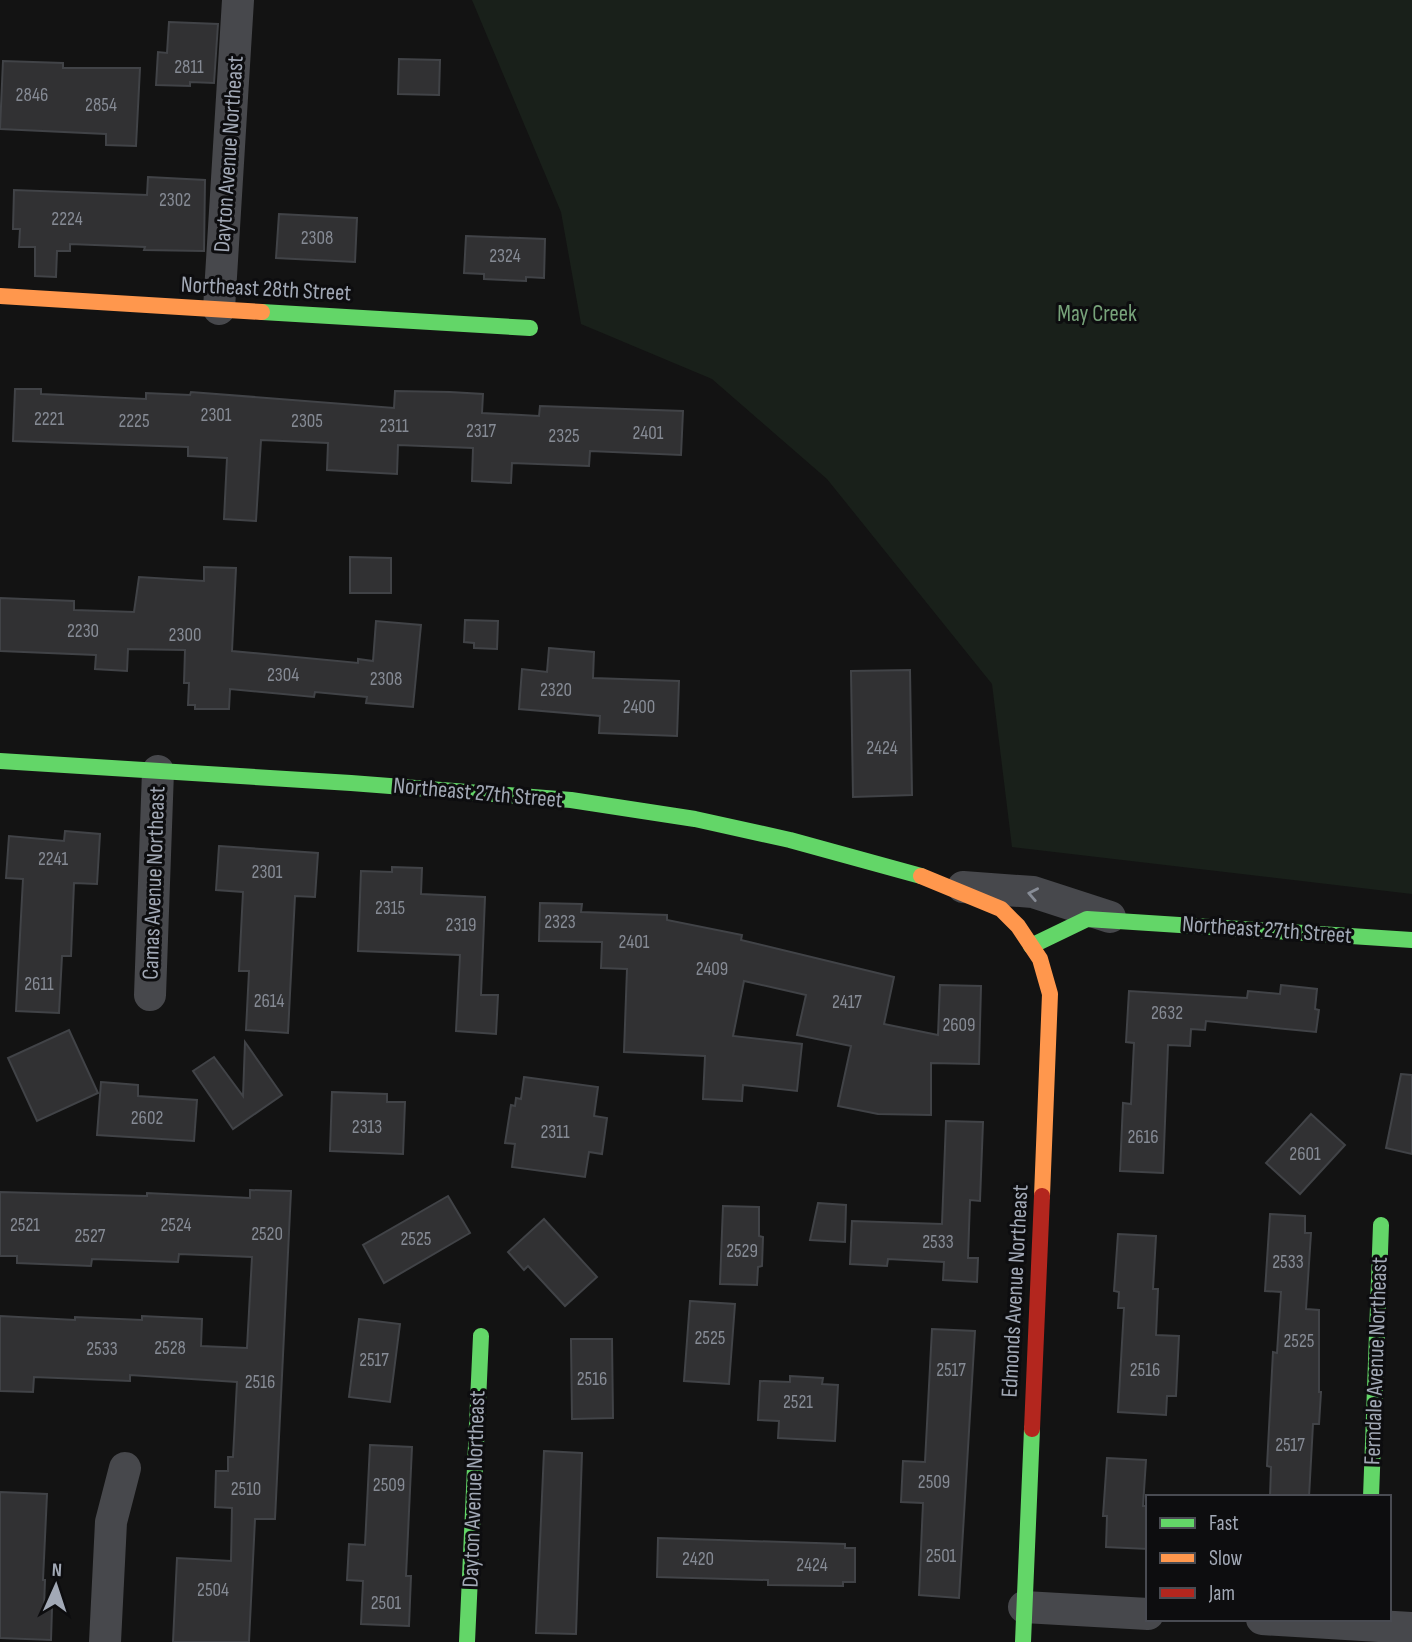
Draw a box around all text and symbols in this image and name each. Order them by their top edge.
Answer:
street label: Dayton Avenue Northeast [208,55,250,253]
house number: 2811 [174,56,204,79]
house number: 2846 [16,84,48,107]
house number: 2854 [85,94,117,117]
house number: 2302 [159,189,191,212]
house number: 2224 [51,208,83,231]
house number: 2308 [301,227,333,250]
house number: 2324 [489,245,521,268]
street label: Northeast 28th Street [180,271,352,307]
park label: May Creek [1057,300,1137,328]
house number: 2301 [201,404,232,427]
house number: 2221 [34,408,64,431]
house number: 2225 [118,410,150,433]
house number: 2305 [291,410,323,433]
house number: 2311 [379,415,409,438]
house number: 2317 [466,420,496,443]
house number: 2401 [633,422,664,445]
house number: 2325 [548,425,580,448]
house number: 2230 [67,620,99,643]
house number: 2300 [169,624,201,647]
house number: 2304 [267,664,299,687]
house number: 2308 [370,668,402,691]
house number: 2320 [540,679,572,702]
house number: 2400 [623,696,655,719]
house number: 2424 [866,737,898,760]
street label: Northeast 27th Street [392,772,564,814]
street label: Camas Avenue Northeast [137,786,171,980]
house number: 2241 [38,848,68,871]
house number: 2301 [252,861,283,884]
one-way arrow [1027,887,1039,902]
house number: 2315 [375,897,405,920]
street label: Northeast 27th Street [1181,910,1353,950]
house number: 2323 [544,911,576,934]
house number: 2319 [446,914,476,937]
house number: 2401 [619,931,650,954]
house number: 2409 [696,958,728,981]
house number: 2611 [24,973,54,996]
house number: 2614 [254,990,284,1013]
house number: 2417 [832,991,862,1014]
house number: 2632 [1151,1002,1183,1025]
house number: 2609 [942,1014,976,1037]
house number: 2602 [131,1107,163,1130]
house number: 2313 [352,1116,382,1139]
house number: 2311 [540,1121,570,1144]
house number: 2616 [1127,1126,1159,1149]
house number: 2601 [1289,1143,1321,1166]
street label: Edmonds Avenue Northeast [995,1184,1035,1398]
house number: 2521 [10,1214,40,1237]
house number: 2524 [160,1214,192,1237]
house number: 2520 [251,1223,283,1246]
house number: 2527 [75,1225,106,1248]
house number: 2525 [401,1228,431,1251]
house number: 2533 [922,1231,954,1254]
house number: 2529 [726,1240,758,1263]
house number: 2533 [1272,1251,1304,1274]
street label: Ferndale Avenue Northeast [1358,1257,1394,1465]
house number: 2525 [695,1327,725,1350]
house number: 2525 [1284,1330,1314,1353]
house number: 2528 [154,1337,186,1360]
house number: 2533 [86,1338,118,1361]
house number: 2517 [359,1349,389,1372]
house number: 2517 [936,1359,966,1382]
house number: 2516 [1130,1359,1160,1382]
house number: 2516 [577,1368,607,1391]
house number: 2516 [245,1371,275,1394]
street label: Dayton Avenue Northeast [457,1390,491,1588]
house number: 2521 [783,1391,813,1414]
house number: 2517 [1275,1434,1305,1457]
house number: 2509 [918,1471,950,1494]
house number: 2509 [373,1474,405,1497]
house number: 2510 [231,1478,261,1501]
legend [1146,1495,1391,1621]
text: Fast [1209,1511,1239,1536]
house number: 2501 [926,1545,957,1568]
text: Slow [1209,1546,1243,1571]
house number: 2420 [682,1548,714,1571]
north arrow [21,1551,91,1621]
house number: 2424 [796,1554,828,1577]
text: N [51,1559,62,1582]
house number: 2504 [197,1579,229,1602]
text: Jam [1208,1581,1235,1606]
house number: 2501 [371,1592,402,1615]

